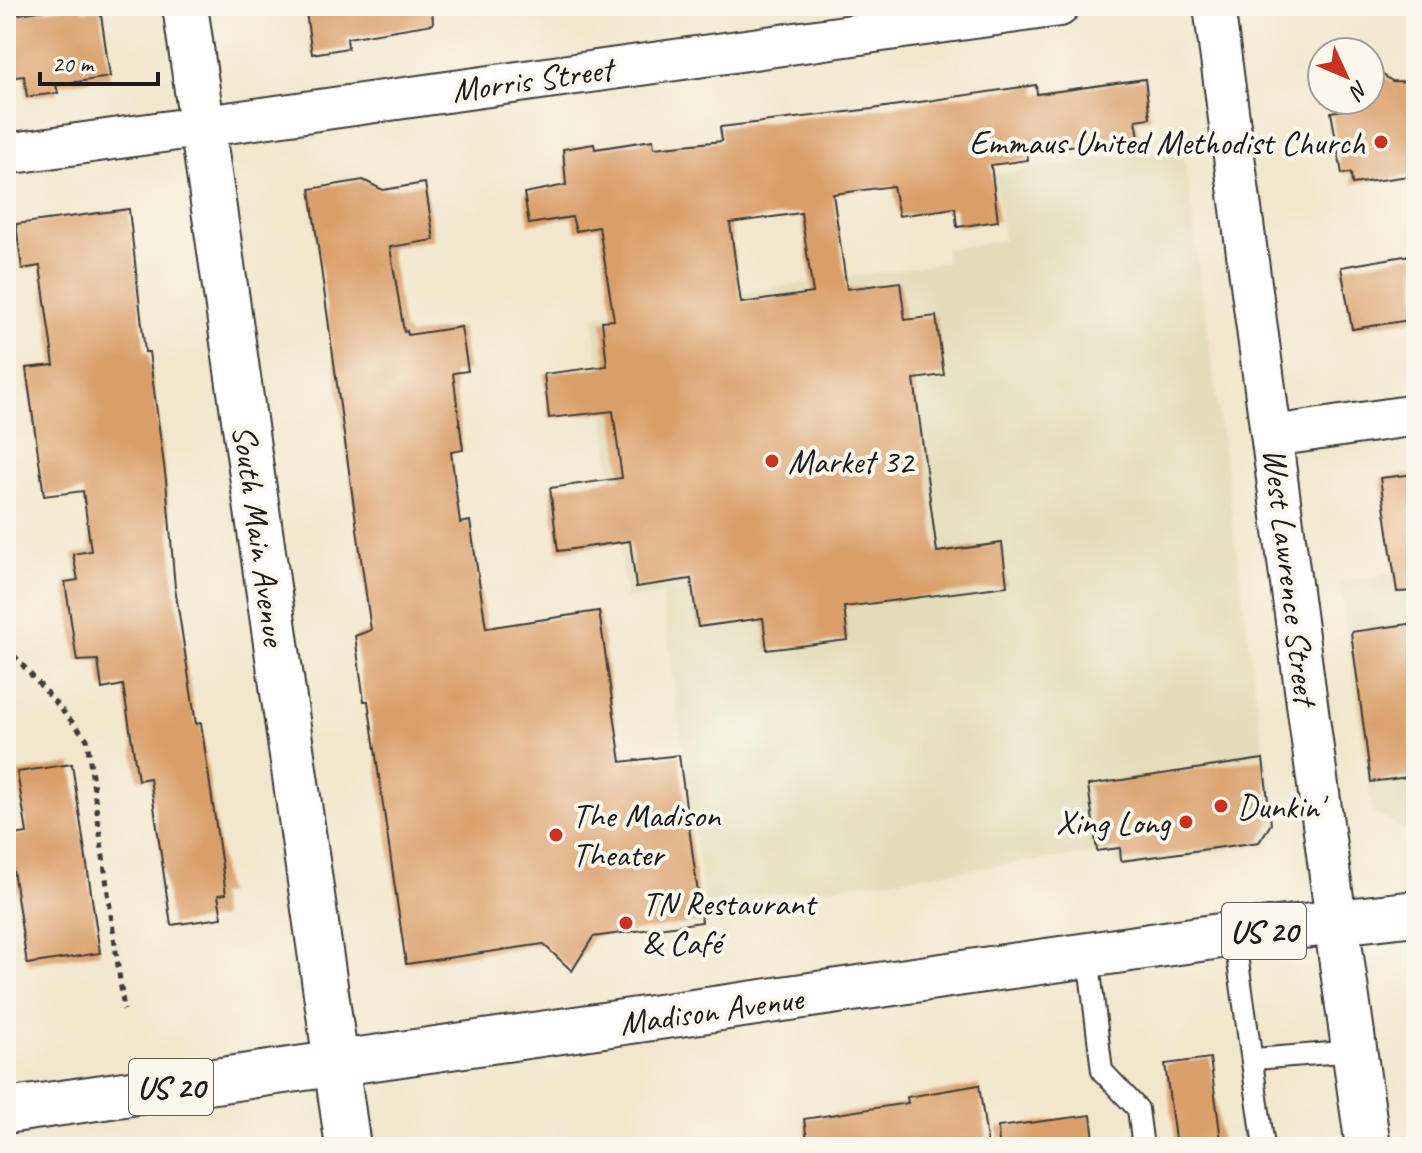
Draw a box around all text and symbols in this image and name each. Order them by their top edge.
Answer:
scale bar [40,36,158,86]
north arrow [1306,36,1386,116]
street label: Morris Street [449,46,620,112]
text: 20 m [52,49,95,79]
text: N [1343,75,1374,106]
place label: Emmaus United Methodist Church [969,121,1366,164]
marker: Emmaus United Methodist Church [1372,133,1390,151]
street label: South Main Avenue [223,422,297,651]
place label: Market 32 [788,440,916,483]
street label: West Lawrence Street [1253,446,1328,711]
marker: Market 32 [763,452,781,470]
place label: Dunkin' [1237,785,1329,828]
place label: The Madison Theater [572,794,722,876]
marker: Dunkin' [1212,797,1230,815]
place label: Xing Long [1056,801,1172,844]
marker: Xing Long [1177,813,1195,831]
marker: The Madison Theater [547,826,565,844]
place label: TN Restaurant & Café [642,882,819,964]
road number: US 20 [1222,903,1306,959]
marker: TN Restaurant & Café [617,914,635,932]
street label: Madison Avenue [617,976,807,1045]
road number: US 20 [129,1059,213,1115]

